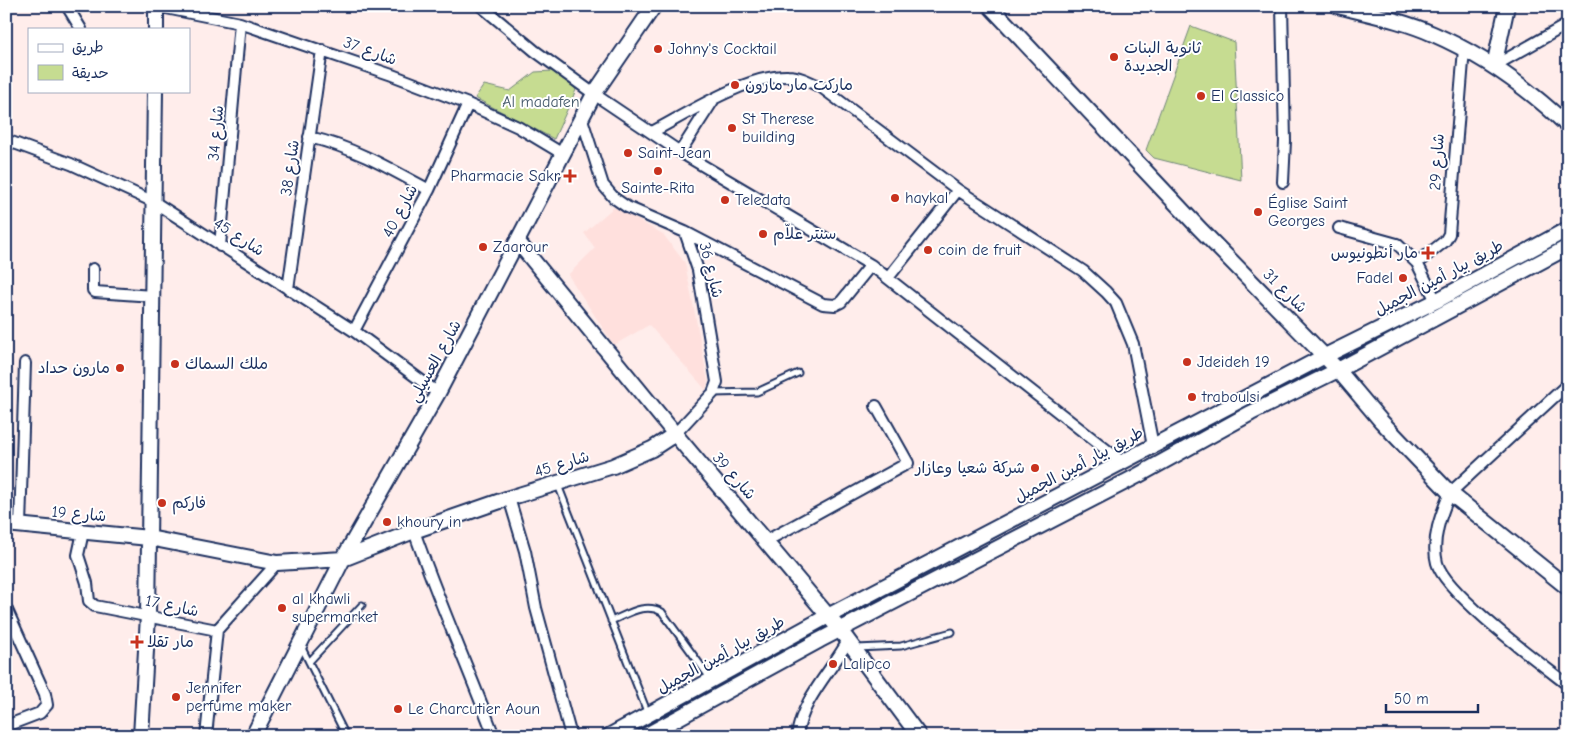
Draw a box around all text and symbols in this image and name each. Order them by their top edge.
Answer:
legend [28,28,190,92]
street label: شارع 37 [340,33,399,71]
text: طريق [72,38,104,56]
place label: ثانوية البنات الجديدة [1124,39,1202,75]
place label: Johny's Cocktail [668,40,777,58]
marker: Johny's Cocktail [652,43,664,55]
marker: ثانوية البنات الجديدة [1108,51,1120,63]
text: حديقة [72,64,109,82]
place label: ماركت مار مارون [745,76,853,94]
marker: ماركت مار مارون [729,79,741,91]
place label: El Classico [1211,87,1284,105]
marker: El Classico [1195,90,1207,102]
park label: Al madafen [502,93,580,111]
street label: شارع 34 [205,104,229,162]
place label: St Therese building [742,110,814,146]
marker: St Therese building [726,122,738,134]
street label: شارع 29 [1426,133,1450,191]
street label: شارع 38 [277,139,305,197]
place label: Saint-Jean [638,144,711,162]
marker: Saint-Jean [622,147,634,159]
marker: Sainte-Rita [652,165,664,177]
place label: Pharmacie Sakr [450,167,561,185]
marker: Pharmacie Sakr [564,170,576,182]
place label: Sainte-Rita [621,179,695,197]
street label: شارع 40 [379,181,423,242]
place label: haykal [905,189,948,207]
place label: Teledata [735,191,791,209]
marker: haykal [889,192,901,204]
place label: Église Saint Georges [1268,193,1348,230]
marker: Teledata [719,194,731,206]
marker: Église Saint Georges [1252,206,1264,218]
street label: شارع 45 [209,214,268,262]
place label: سنتر علاّم [773,223,836,246]
marker: سنتر علاّم [757,228,769,240]
street label: طريق بيار أمين الجميل [1372,236,1506,320]
place label: Zaarour [493,238,549,256]
street label: شارع 36 [693,240,727,300]
marker: Zaarour [477,241,489,253]
place label: coin de fruit [938,241,1021,259]
marker: coin de fruit [922,244,934,256]
place label: مار أنطونيوس [1331,244,1418,263]
marker: مار أنطونيوس [1422,247,1434,259]
street label: شارع 31 [1258,265,1311,318]
place label: Fadel [1356,269,1393,287]
marker: Fadel [1397,272,1409,284]
street label: شارع العسيلي [405,317,469,408]
place label: Jdeideh 19 [1197,353,1270,371]
place label: ملك السماك [185,355,268,373]
marker: Jdeideh 19 [1181,356,1193,368]
marker: ملك السماك [169,358,181,370]
place label: مارون حداد [38,359,110,377]
marker: مارون حداد [114,362,126,374]
place label: traboulsi [1201,388,1260,406]
marker: traboulsi [1186,391,1198,403]
street label: طريق بيار أمين الجميل [1012,423,1146,507]
street label: شارع 45 [532,447,592,483]
street label: شارع 39 [707,449,759,505]
place label: شركة شعيا وعازار [913,459,1025,477]
marker: شركة شعيا وعازار [1029,462,1041,474]
place label: فاركم [172,494,206,515]
marker: فاركم [156,497,168,509]
street label: شارع 19 [51,503,107,527]
place label: khoury in [397,513,461,531]
marker: khoury in [381,516,393,528]
place label: al khawli supermarket [292,590,378,626]
street label: شارع 17 [143,592,200,622]
marker: al khawli supermarket [276,602,288,614]
street label: طريق بيار أمين الجميل [654,612,788,698]
place label: مار تقلا [147,633,194,651]
marker: مار تقلا [131,636,143,648]
place label: Lalipco [843,655,891,673]
marker: Lalipco [827,658,839,670]
place label: Jennifer perfume maker [186,679,292,715]
scale bar [1386,682,1479,714]
text: 50 m [1394,690,1429,708]
marker: Jennifer perfume maker [170,691,182,703]
place label: Le Charcutier Aoun [408,700,540,718]
marker: Le Charcutier Aoun [392,703,404,715]

